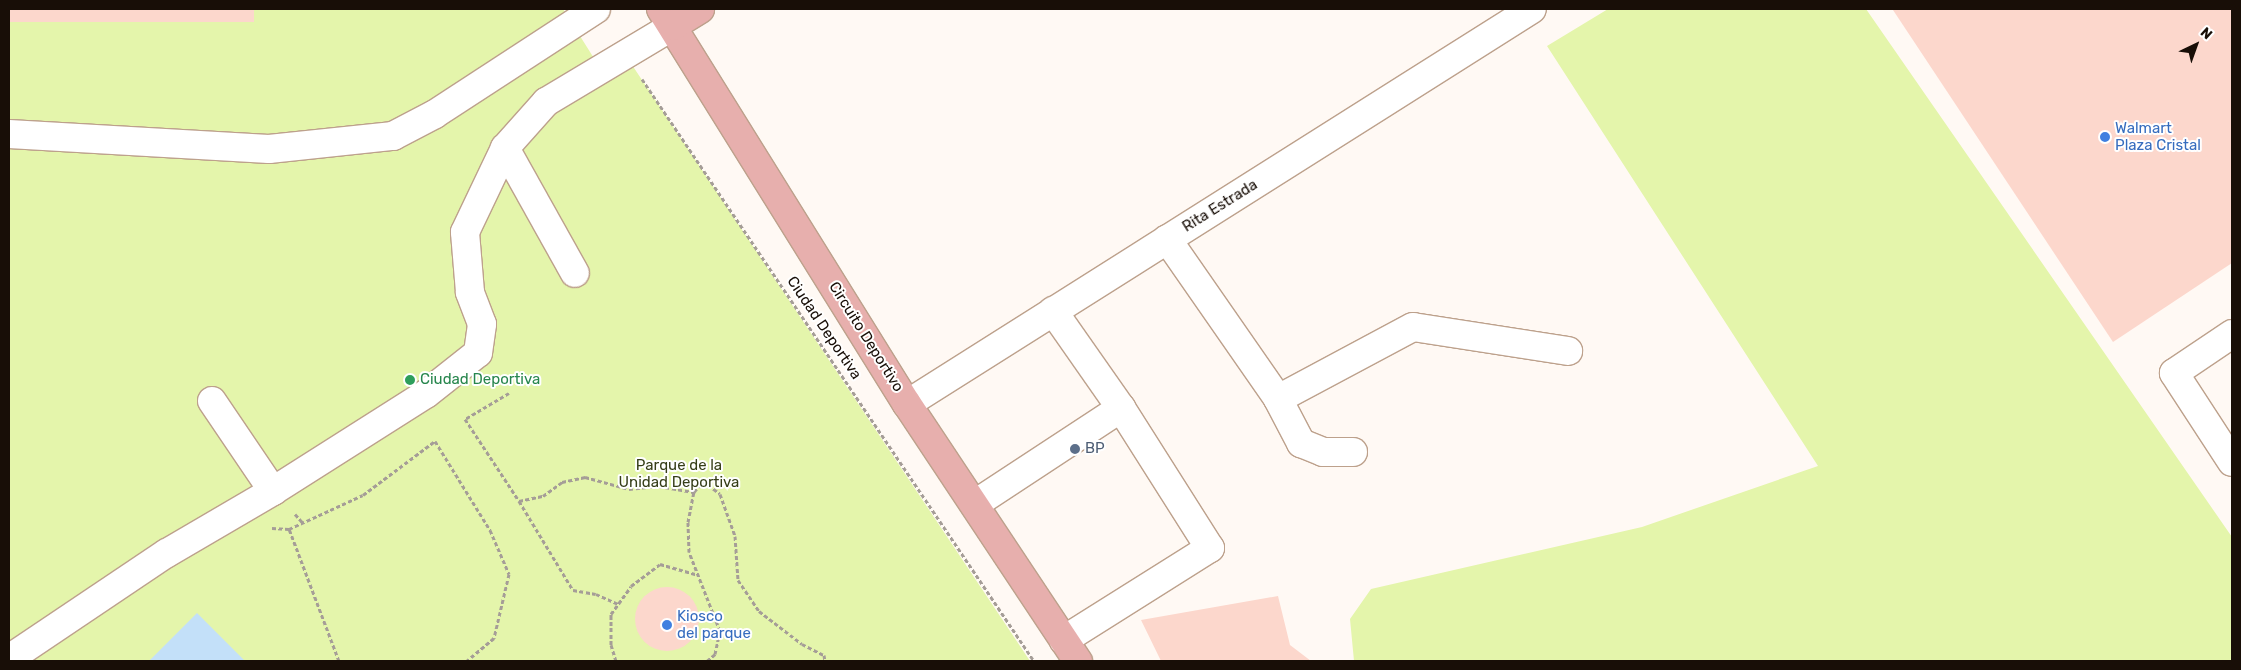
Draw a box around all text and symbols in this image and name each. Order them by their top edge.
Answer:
north arrow [2171,20,2221,70]
text: N [2197,24,2216,43]
place label: Walmart Plaza Cristal [2115,119,2201,154]
marker: Walmart Plaza Cristal [2099,131,2111,143]
street label: Rita Estrada [1179,176,1261,236]
street label: Ciudad Deportiva [783,273,865,383]
street label: Circuito Deportivo [825,279,907,395]
place label: Ciudad Deportiva [420,371,540,389]
marker: Ciudad Deportiva [404,374,416,386]
place label: BP [1085,440,1105,458]
marker: BP [1069,443,1081,455]
park label: Parque de la Unidad Deportiva [619,456,739,491]
place label: Kiosco del parque [677,607,751,642]
marker: Kiosco del parque [661,619,673,631]

